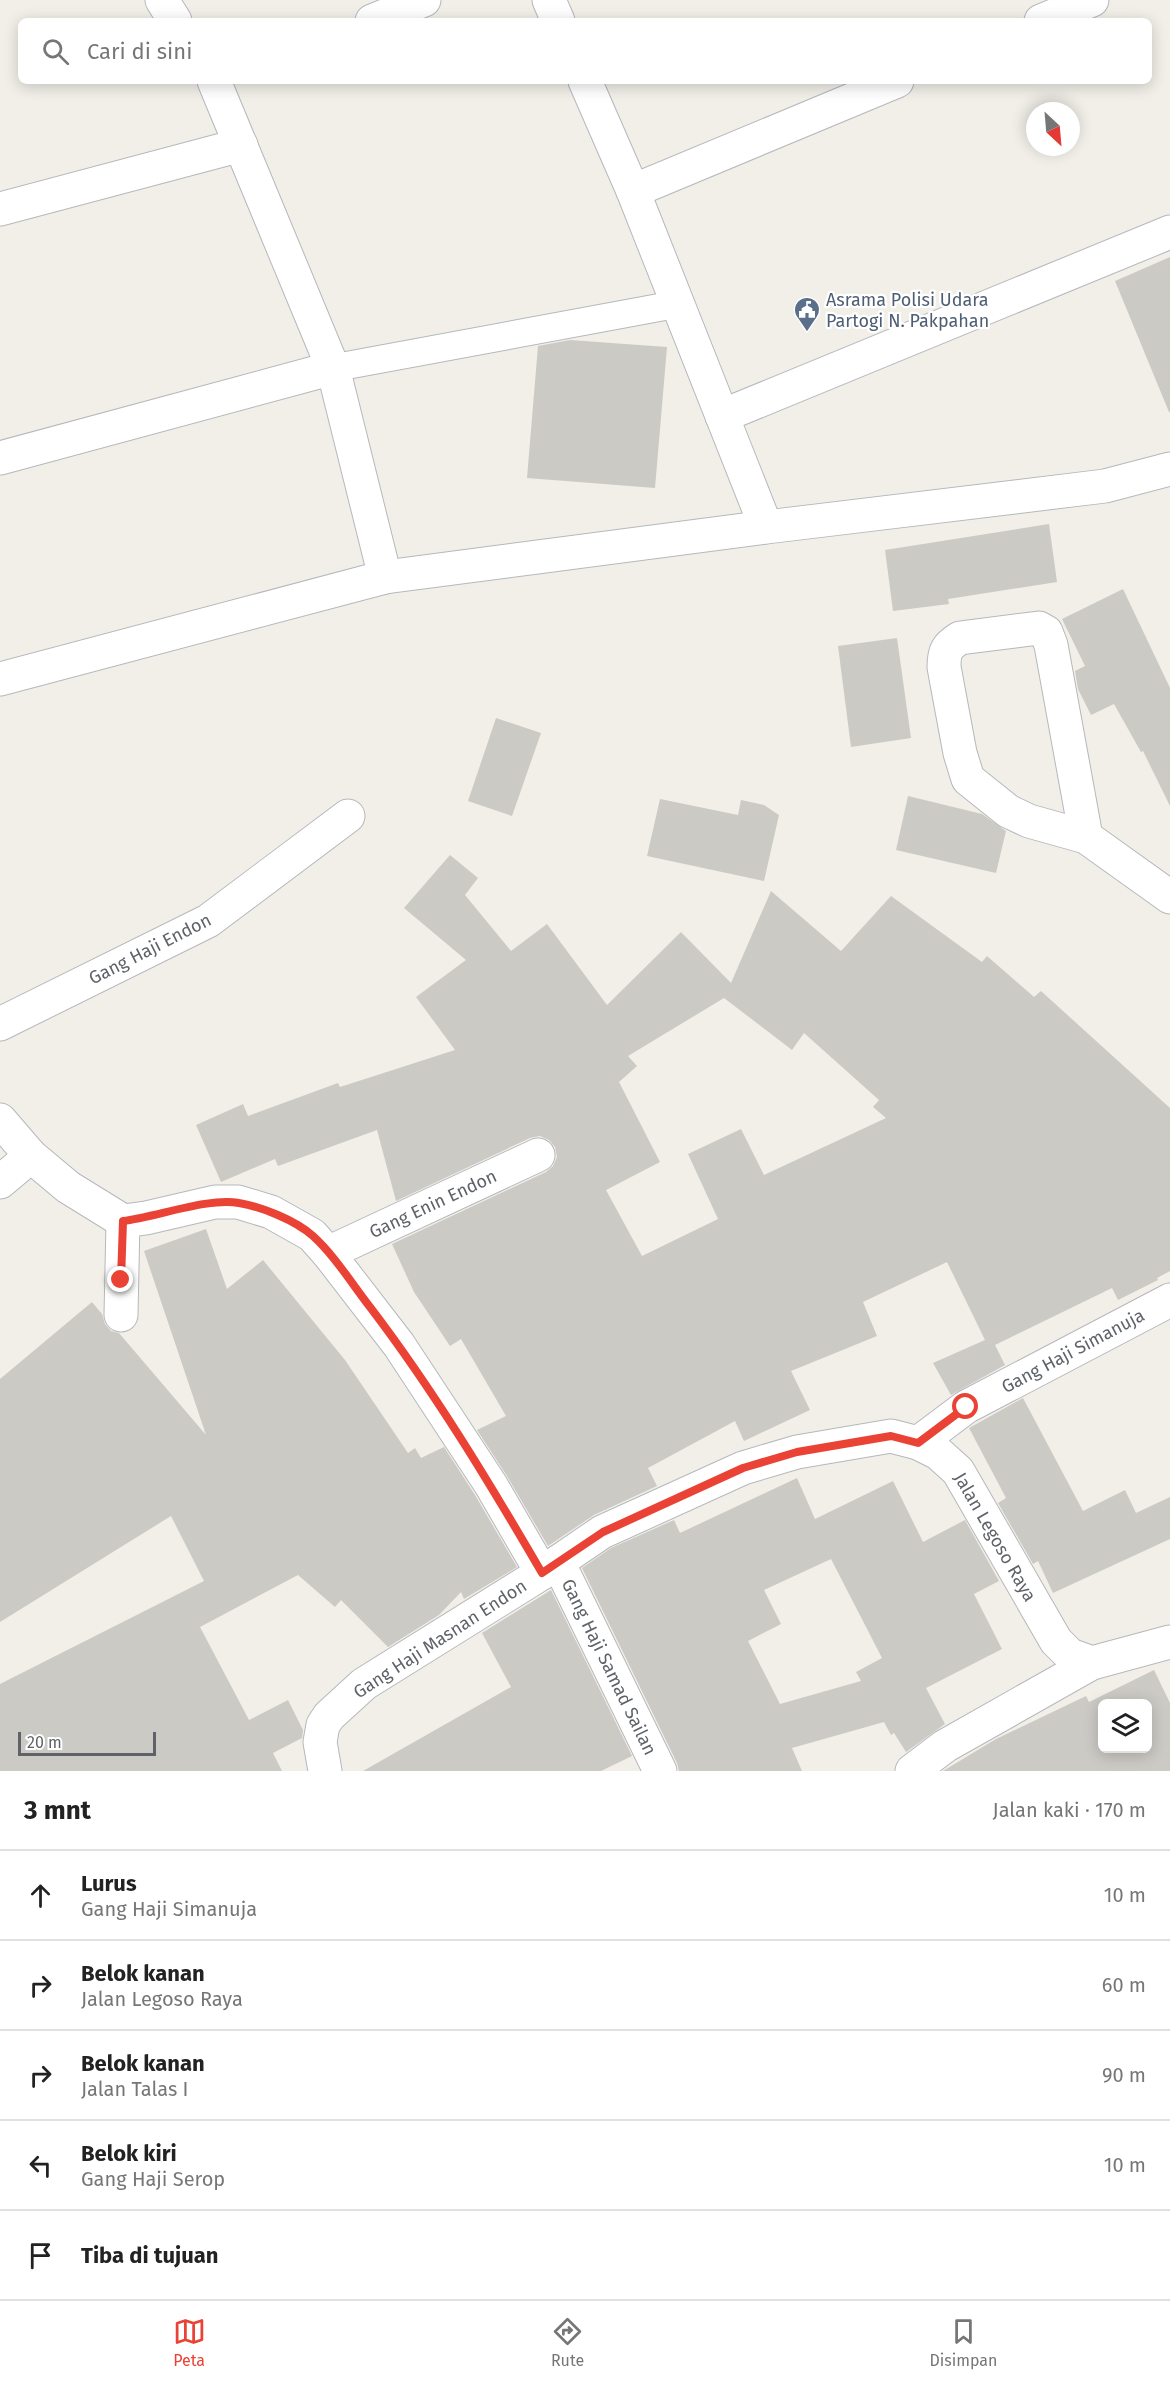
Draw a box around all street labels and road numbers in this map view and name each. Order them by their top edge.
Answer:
street label: Gang Haji Endon [85,909,215,989]
street label: Gang Enin Endon [366,1165,500,1243]
street label: Gang Haji Simanuja [998,1304,1148,1398]
street label: Jalan Legoso Raya [949,1468,1041,1606]
street label: Gang Haji Masnan Endon [349,1575,531,1703]
street label: Gang Haji Samad Sailan [557,1575,661,1759]

